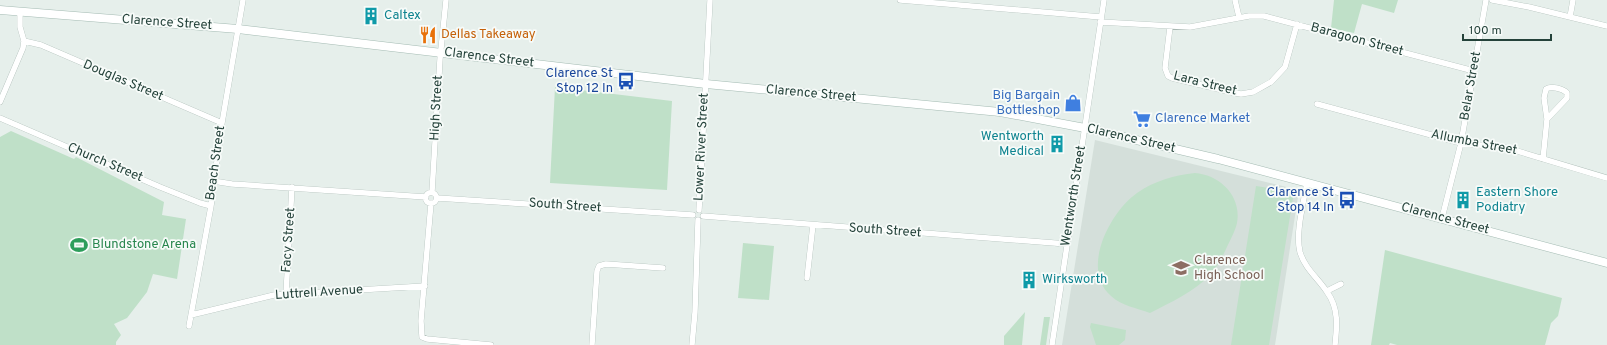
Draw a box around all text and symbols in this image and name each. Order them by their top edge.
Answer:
building icon: Caltex [361,6,381,26]
place label: Caltex [384,8,421,24]
street label: Clarence Street [121,12,213,34]
scale bar [1463,16,1551,42]
street label: Baragoon Street [1309,20,1405,60]
text: 100 m [1469,23,1502,39]
restaurant icon: Dellas Takeaway [418,25,438,45]
place label: Dellas Takeaway [441,27,536,43]
street label: Clarence Street [443,45,535,71]
street label: Belar Street [1457,50,1485,122]
street label: Douglas Street [80,57,166,105]
place label: Clarence St Stop 12 In [546,66,613,97]
street label: Lara Street [1172,68,1238,100]
bus stop icon: Clarence St Stop 12 In [616,71,636,91]
street label: High Street [427,75,447,141]
street label: Clarence Street [765,82,857,106]
place label: Big Bargain Bottleshop [993,88,1060,119]
street label: Lower River Street [691,92,713,202]
shop icon: Big Bargain Bottleshop [1063,93,1083,113]
supermarket icon: Clarence Market [1132,109,1152,129]
place label: Clarence Market [1155,111,1250,127]
street label: Clarence Street [1085,121,1177,157]
street label: Beach Street [203,125,229,201]
street label: Allumba Street [1430,127,1518,159]
place label: Wentworth Medical [981,129,1044,160]
building icon: Wentworth Medical [1047,134,1067,154]
street label: Church Street [65,140,145,186]
street label: Wentworth Street [1058,144,1090,248]
place label: Clarence St Stop 14 In [1267,185,1334,216]
place label: Eastern Shore Podiatry [1476,185,1558,216]
bus stop icon: Clarence St Stop 14 In [1337,190,1357,210]
building icon: Eastern Shore Podiatry [1453,190,1473,210]
street label: South Street [528,195,602,217]
street label: Clarence Street [1399,200,1491,238]
street label: Facy Street [279,207,299,273]
street label: South Street [848,220,922,242]
sports icon: Blundstone Arena [69,235,89,255]
place label: Blundstone Arena [92,237,196,253]
place label: Clarence High School [1194,253,1264,284]
school or university icon: Clarence High School [1171,258,1191,278]
building icon: Wirksworth [1019,270,1039,290]
place label: Wirksworth [1042,272,1107,288]
street label: Luttrell Avenue [274,282,364,304]

